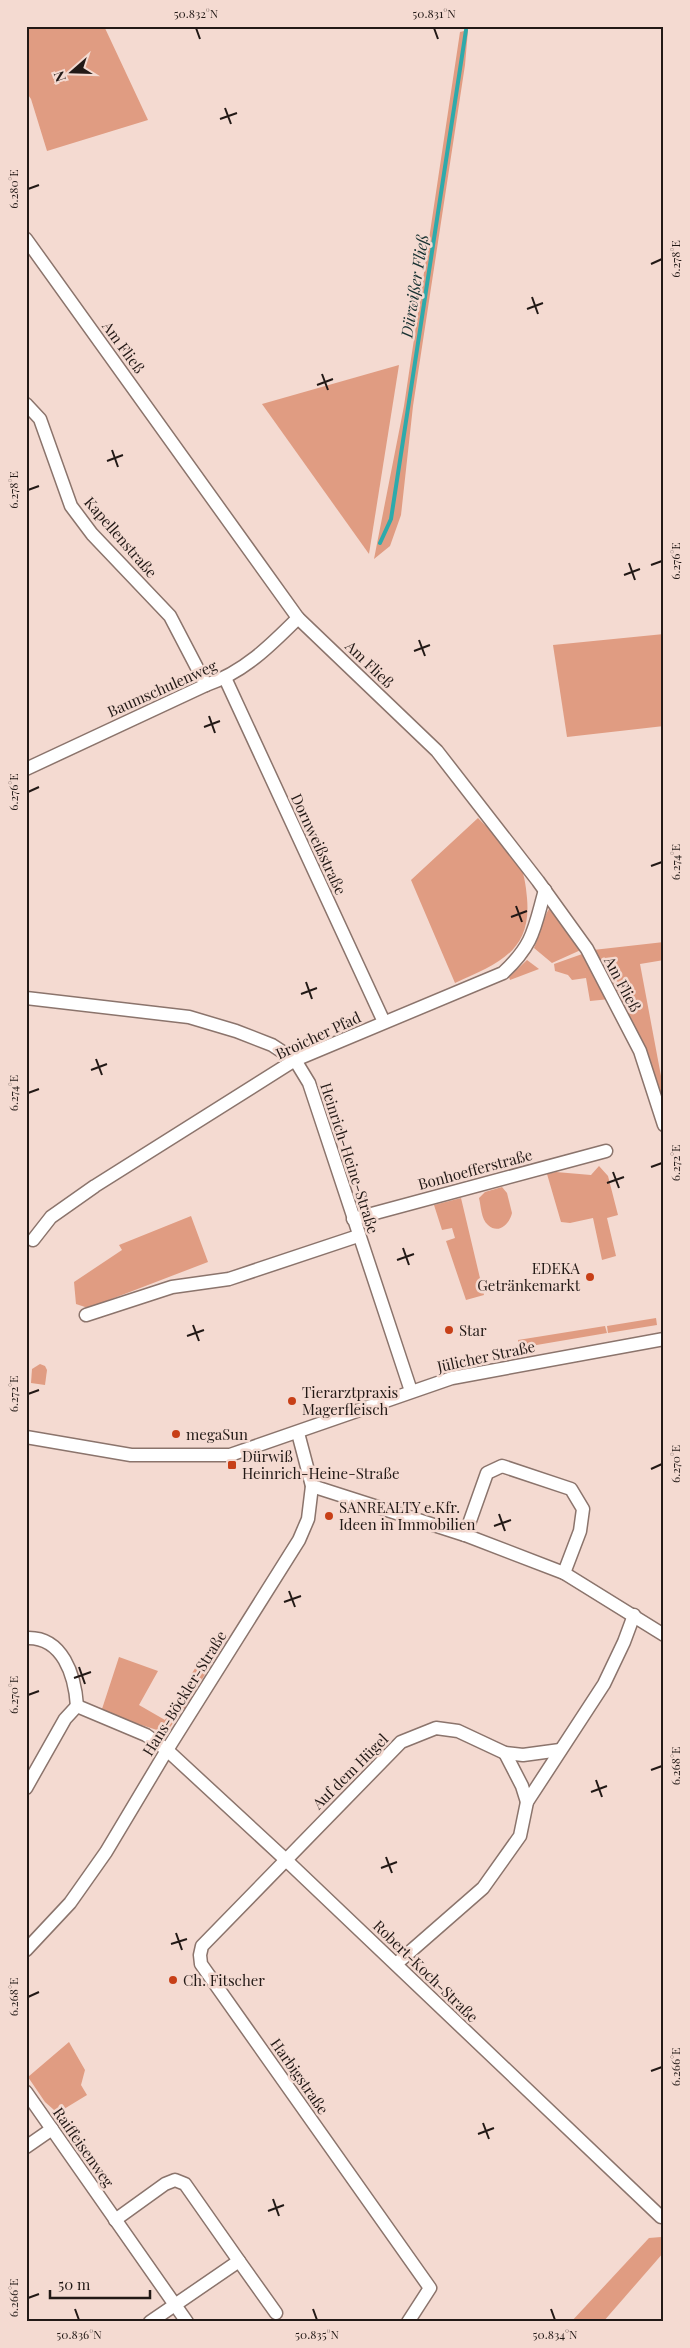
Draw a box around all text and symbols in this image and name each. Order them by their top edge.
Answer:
text: 50.832°N [174,5,219,21]
text: 50.831°N [412,5,456,21]
north arrow [48,48,98,98]
text: N [49,69,70,85]
text: 6.280°E [5,169,21,209]
water label: Dürwißer Fließ [395,233,433,340]
text: 6.278°E [667,240,683,278]
street label: Am Fließ [98,316,150,377]
text: 6.278°E [5,471,21,509]
street label: Kapellenstraße [80,492,162,582]
text: 6.276°E [667,542,683,580]
street label: Am Fließ [341,635,399,692]
street label: Baumschulenweg [104,655,220,721]
text: 6.276°E [5,773,21,811]
street label: Dornweißstraße [287,790,351,898]
text: 6.274°E [667,844,683,880]
street label: Am Fließ [600,952,646,1015]
street label: Broicher Pfad [272,1006,364,1063]
text: 6.274°E [5,1075,21,1111]
street label: Heinrich-Heine-Straße [316,1080,384,1236]
street label: Bonhoefferstraße [416,1144,534,1194]
text: 6.272°E [667,1145,683,1181]
place label: EDEKA Getränkemarkt [477,1258,581,1295]
marker: EDEKA Getränkemarkt [584,1271,596,1283]
place label: Star [459,1320,487,1340]
marker: Star [443,1324,455,1336]
street label: Jülicher Straße [434,1336,537,1376]
text: 6.272°E [5,1376,21,1412]
place label: Tierarztpraxis Magerfleisch [302,1382,398,1419]
marker: Tierarztpraxis Magerfleisch [286,1395,298,1407]
place label: megaSun [186,1424,248,1444]
marker: megaSun [170,1428,182,1440]
text: 6.270°E [667,1445,683,1483]
place label: Dürwiß Heinrich-Heine-Straße [242,1446,400,1483]
marker: Dürwiß Heinrich-Heine-Straße [226,1459,238,1471]
place label: SANREALTY e.Kfr. Ideen in Immobilien [339,1497,476,1534]
marker: SANREALTY e.Kfr. Ideen in Immobilien [323,1510,335,1522]
street label: Hans-Böckler-Straße [137,1627,231,1759]
text: 6.270°E [5,1676,21,1714]
street label: Auf dem Hügel [307,1729,392,1814]
text: 6.268°E [667,1747,683,1785]
street label: Robert-Koch-Straße [369,1916,483,2026]
place label: Ch. Fitscher [183,1970,265,1990]
marker: Ch. Fitscher [167,1974,179,1986]
text: 6.268°E [5,1978,21,2016]
street label: Harbigstraße [266,2034,334,2118]
text: 6.266°E [667,2048,683,2086]
street label: Raiffeisenweg [49,2103,119,2191]
scale bar [50,2268,150,2300]
text: 50 m [58,2274,91,2294]
text: 6.266°E [5,2279,21,2317]
text: 50.836°N [56,2326,102,2342]
text: 50.835°N [295,2326,340,2342]
text: 50.834°N [533,2326,578,2342]

